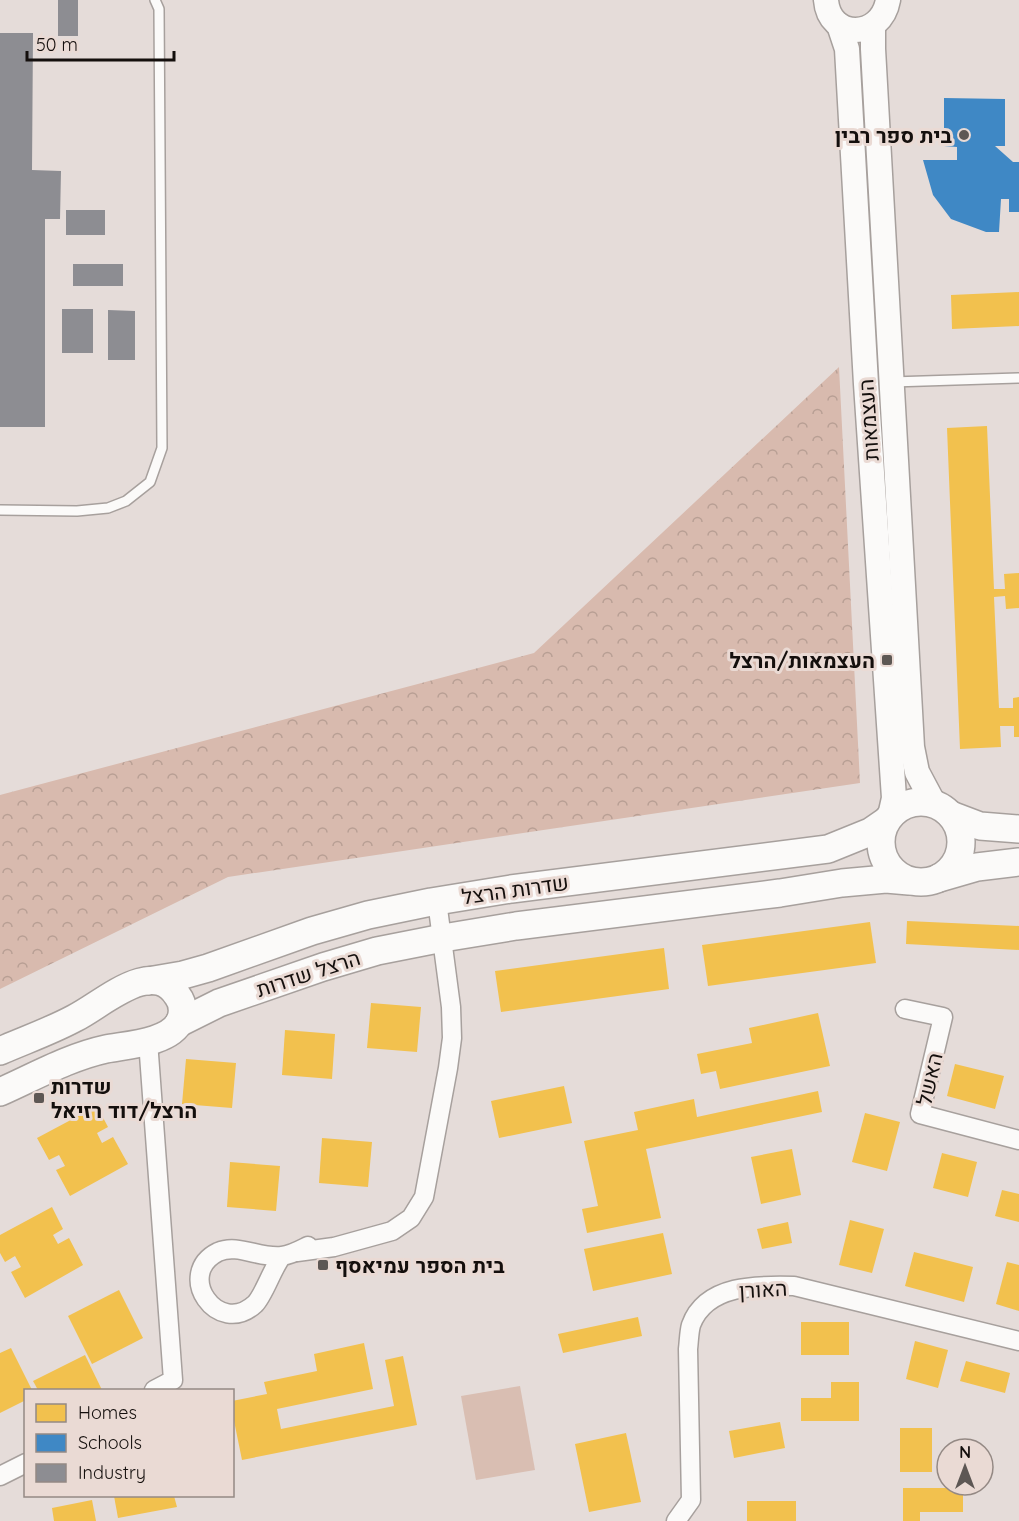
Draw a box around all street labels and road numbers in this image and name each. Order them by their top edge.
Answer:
street label: העצמאות [852,378,884,462]
street label: שדרות הרצל [460,869,570,909]
street label: הרצל שדרות [253,944,363,1002]
street label: האשל [910,1050,948,1108]
street label: האורן [738,1275,788,1303]

